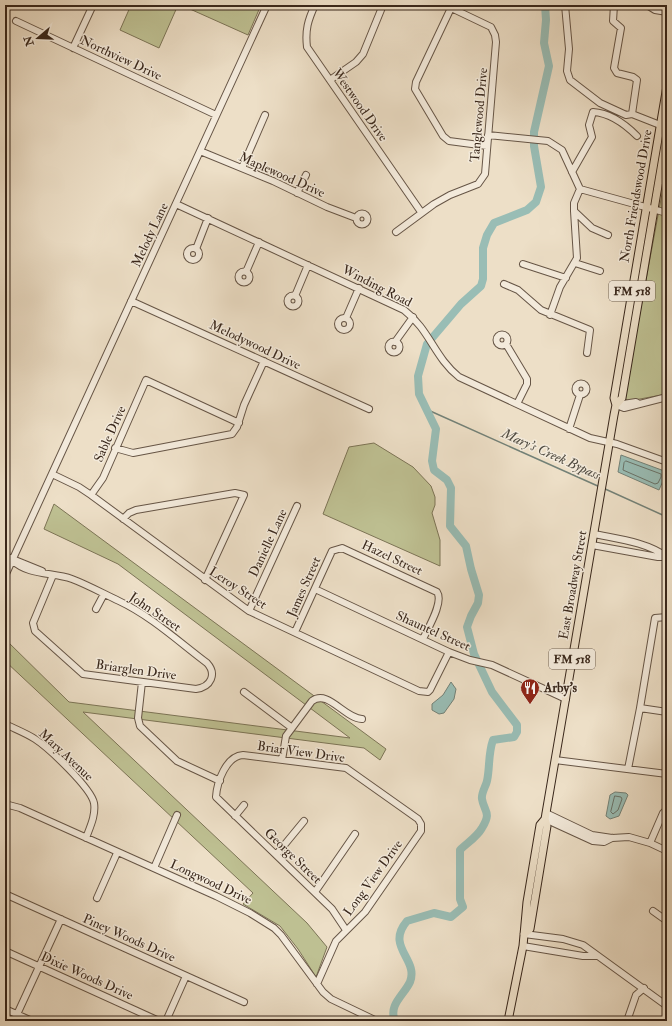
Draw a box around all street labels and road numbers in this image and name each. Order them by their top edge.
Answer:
street label: Northview Drive [78,32,165,84]
street label: Westwood Drive [328,65,391,145]
street label: Tanglewood Drive [467,67,491,163]
street label: North Friendswood Drive [616,128,656,264]
street label: Maplewood Drive [236,149,328,202]
street label: Melody Lane [128,200,173,270]
street label: Winding Road [339,261,415,311]
road number: FM 518 [609,281,655,301]
street label: Melodywood Drive [206,317,304,374]
street label: Sable Drive [90,403,130,465]
street label: Danielle Lane [245,506,291,580]
street label: East Broadway Street [556,529,591,641]
street label: Hazel Street [359,537,425,579]
street label: James Street [283,554,324,621]
street label: Leroy Street [206,563,270,613]
street label: John Street [125,588,184,635]
street label: Shauntel Street [393,607,473,655]
road number: FM 518 [549,649,595,669]
street label: Briarglen Drive [95,656,178,684]
street label: Mary Avenue [35,726,97,785]
street label: Briar View Drive [256,738,346,766]
street label: George Street [261,825,325,887]
street label: Long View Drive [340,836,406,919]
street label: Longwood Drive [168,856,255,908]
street label: Piney Woods Drive [80,910,178,967]
street label: Dixie Woods Drive [38,948,136,1004]

